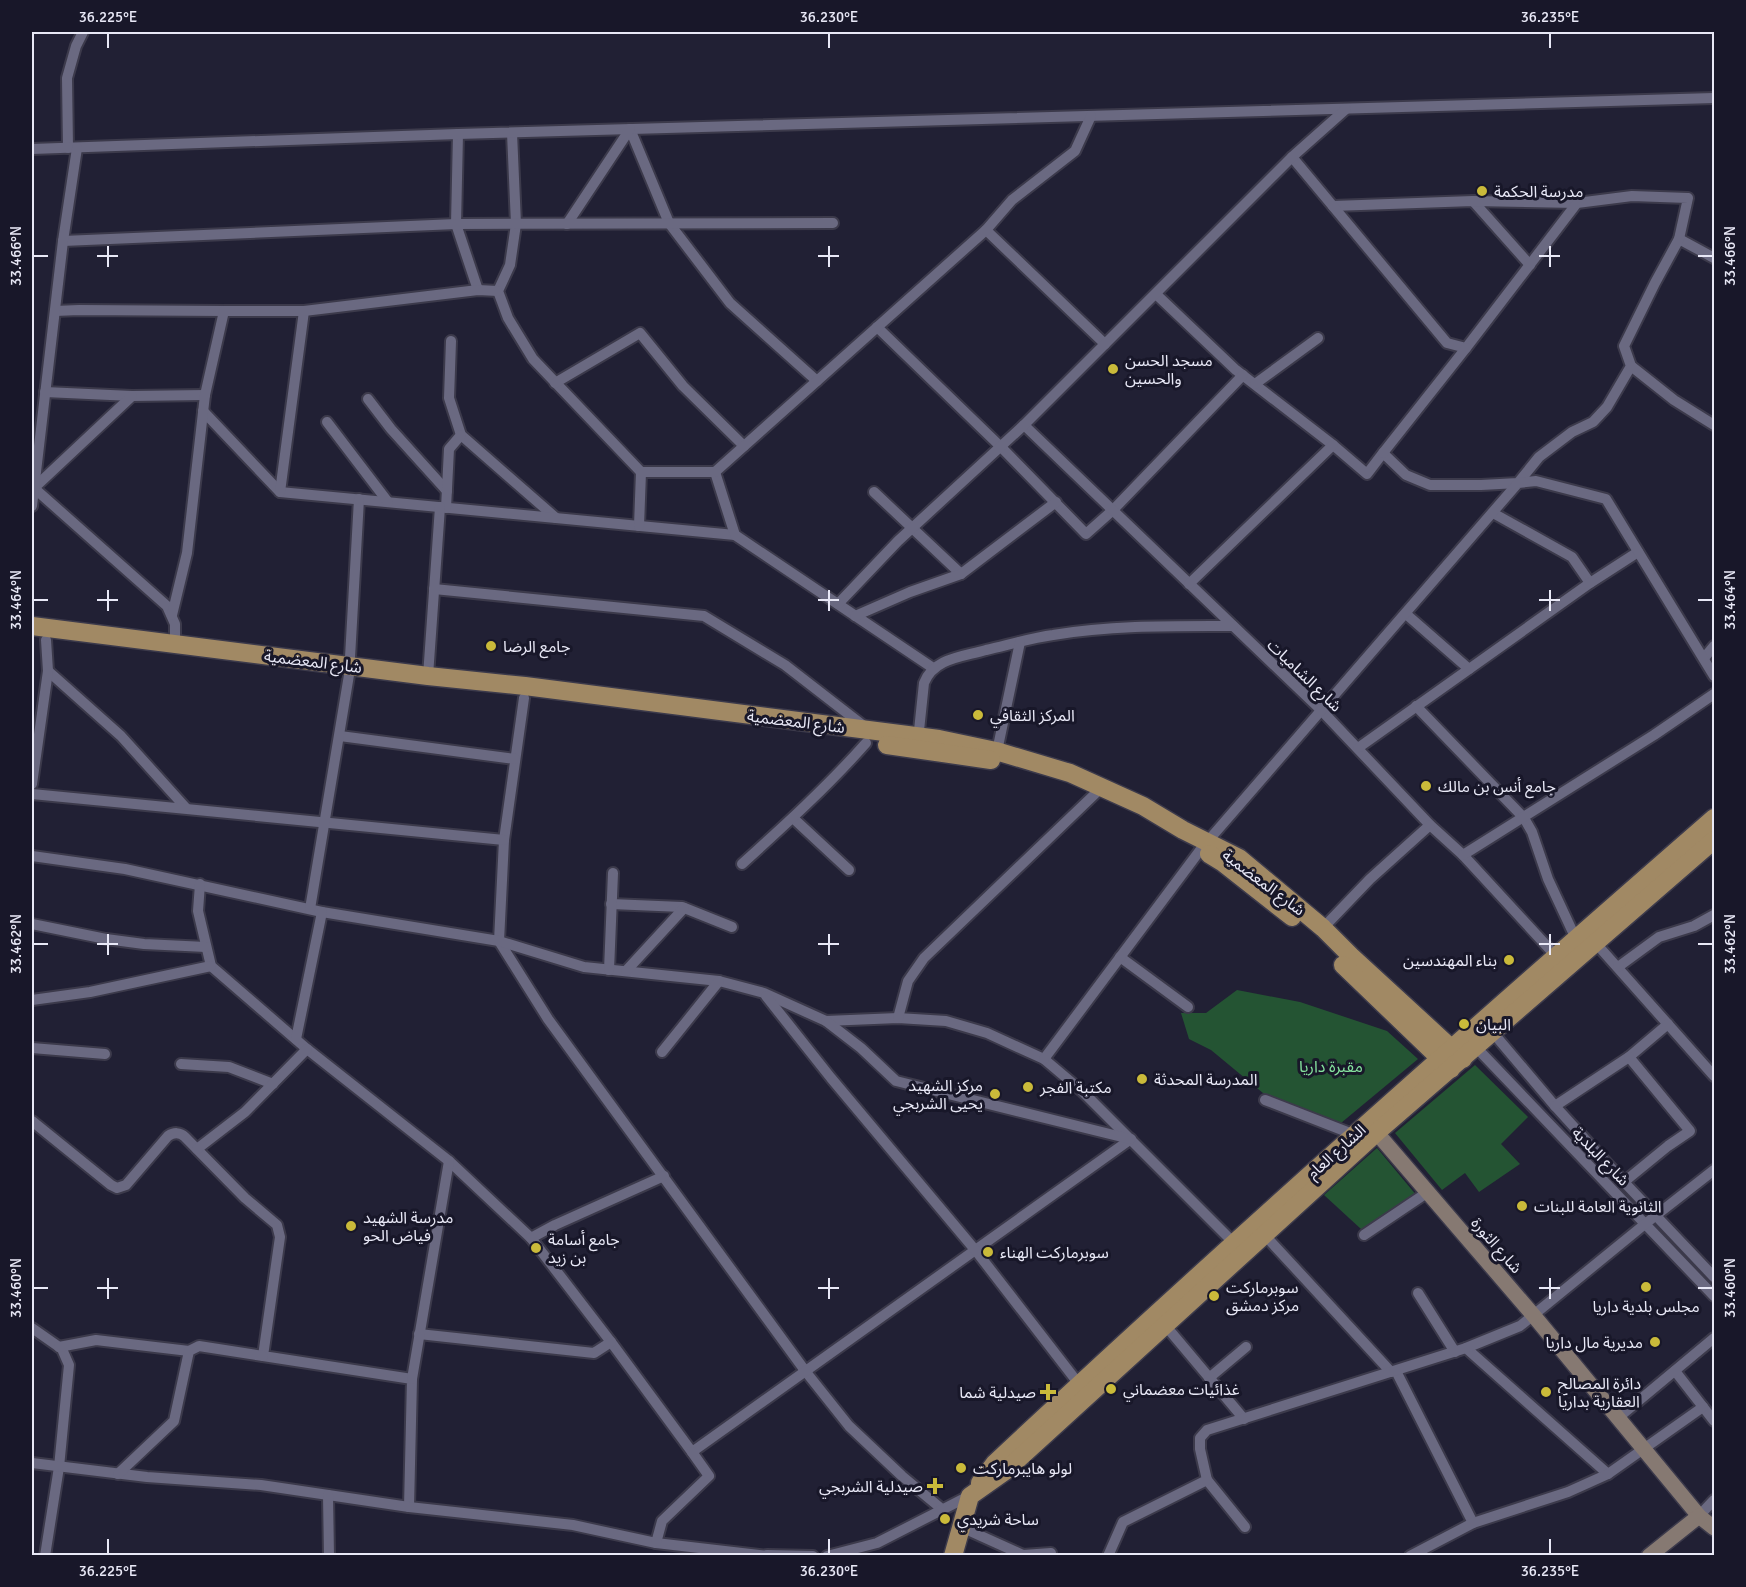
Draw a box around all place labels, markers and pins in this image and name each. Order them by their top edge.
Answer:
place label: مدرسة الحكمة [1494,182,1583,202]
marker: مدرسة الحكمة [1475,184,1489,198]
place label: مسجد الحسن والحسين [1125,351,1213,389]
marker: مسجد الحسن والحسين [1106,362,1120,376]
place label: جامع الرضا [503,637,570,659]
marker: جامع الرضا [484,639,498,653]
place label: المركز الثقافي [990,706,1075,728]
marker: المركز الثقافي [971,708,985,722]
place label: جامع أنس بن مالك [1438,777,1556,799]
marker: جامع أنس بن مالك [1419,779,1433,793]
place label: بناء المهندسين [1403,951,1497,971]
marker: بناء المهندسين [1502,953,1516,967]
place label: البيان [1476,1015,1511,1035]
marker: البيان [1457,1017,1471,1031]
place label: المدرسة المحدثة [1154,1070,1257,1090]
marker: المدرسة المحدثة [1135,1072,1149,1086]
place label: مركز الشهيد يحيى الشربجي [893,1076,983,1116]
place label: مكتبة الفجر [1039,1078,1112,1098]
marker: مكتبة الفجر [1021,1080,1035,1094]
marker: مركز الشهيد يحيى الشربجي [988,1087,1002,1101]
place label: الثانوية العامة للبنات [1534,1197,1662,1217]
marker: الثانوية العامة للبنات [1515,1199,1529,1213]
place label: مدرسة الشهيد فياض الحو [363,1208,453,1246]
marker: مدرسة الشهيد فياض الحو [344,1219,358,1233]
place label: جامع أسامة بن زيد [548,1230,620,1268]
marker: جامع أسامة بن زيد [529,1241,543,1255]
place label: سوبرماركت الهناء [1000,1243,1109,1263]
marker: سوبرماركت الهناء [981,1245,995,1259]
place label: سوبرماركت مركز دمشق [1226,1278,1299,1316]
marker: مجلس بلدية داريا [1639,1280,1653,1294]
marker: سوبرماركت مركز دمشق [1207,1289,1221,1303]
place label: مجلس بلدية داريا [1592,1297,1700,1317]
place label: مديرية مال داريا [1545,1333,1643,1353]
marker: مديرية مال داريا [1648,1335,1662,1349]
place label: دائرة المصالح العقارية بداريا [1558,1374,1641,1412]
place label: غذائيات معضماني [1123,1380,1240,1402]
marker: غذائيات معضماني [1104,1382,1118,1396]
place label: صيدلية شما [959,1383,1036,1403]
marker: صيدلية شما [1041,1385,1055,1399]
marker: دائرة المصالح العقارية بداريا [1539,1385,1553,1399]
place label: لولو هايبرماركت [973,1459,1072,1479]
marker: لولو هايبرماركت [954,1461,968,1475]
place label: صيدلية الشربجي [819,1477,923,1499]
marker: صيدلية الشربجي [928,1479,942,1493]
place label: ساحة شريدي [957,1510,1039,1532]
marker: ساحة شريدي [938,1512,952,1526]

